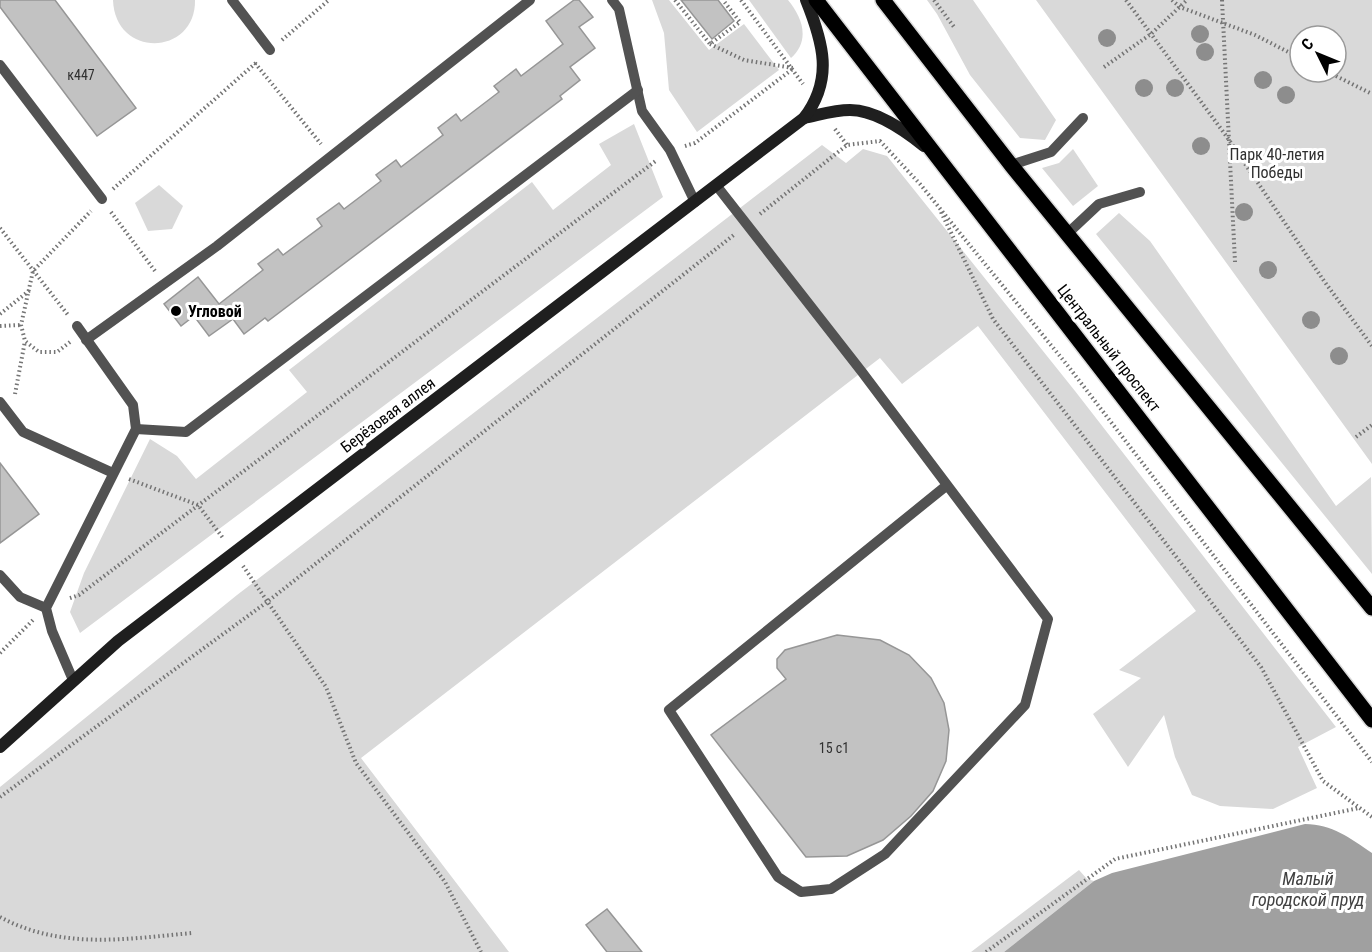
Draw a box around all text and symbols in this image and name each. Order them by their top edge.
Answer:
north arrow [1288,24,1348,84]
text: С [1297,34,1317,54]
house number: к447 [67,67,95,83]
park label: Парк 40-летия Победы [1230,145,1324,182]
street label: Центральный проспект [1053,280,1165,416]
place label: Угловой [188,302,242,321]
marker: Угловой [169,304,183,318]
street label: Берёзовая аллея [337,373,439,457]
house number: 15 с1 [819,740,849,756]
water label: Малый городской пруд [1252,868,1364,910]

